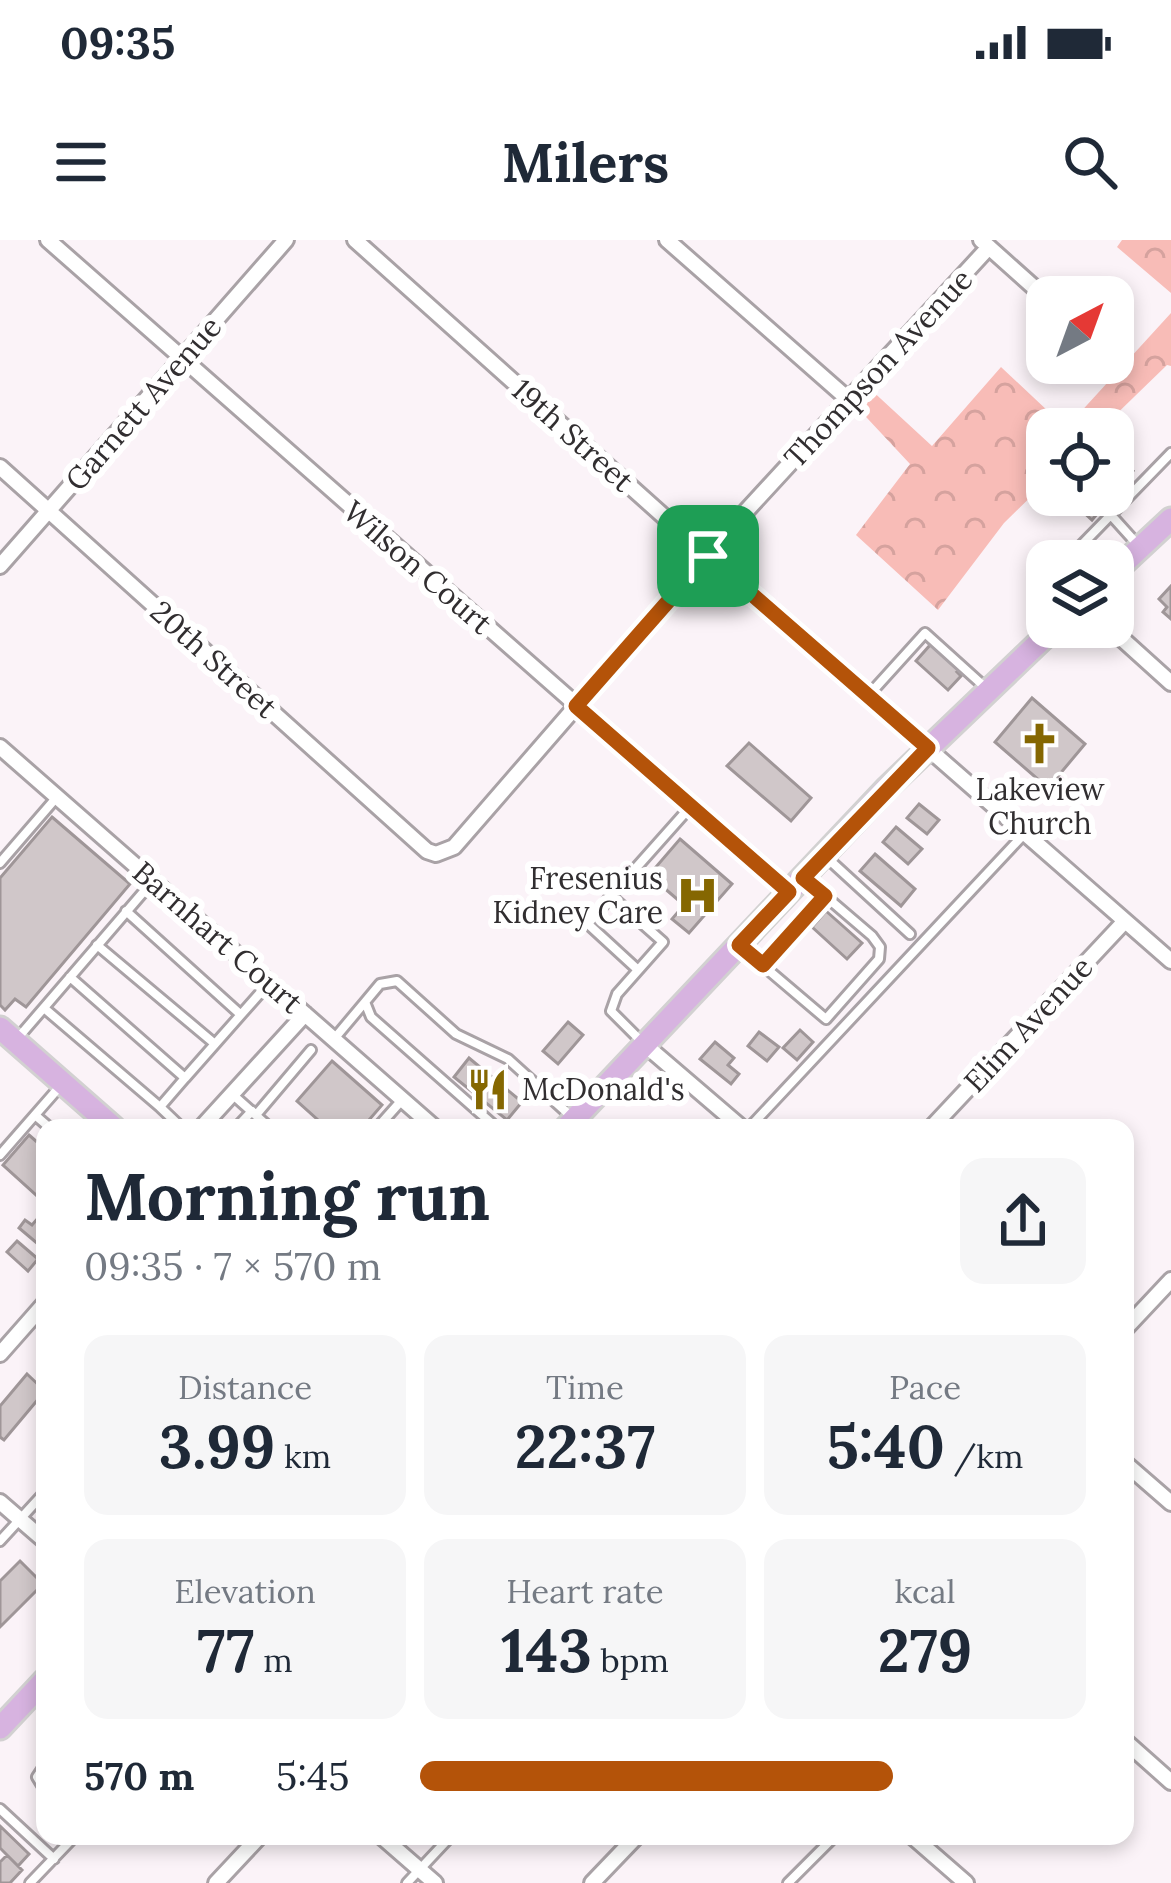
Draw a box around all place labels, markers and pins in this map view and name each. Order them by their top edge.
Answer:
pin [657,505,759,607]
church icon: Lakeview Church [1017,720,1063,766]
place label: Lakeview Church [975,770,1105,842]
place label: Fresenius Kidney Care [493,859,663,932]
hospital icon: Fresenius Kidney Care [674,872,720,918]
restaurant icon: McDonald's [465,1066,511,1112]
place label: McDonald's [522,1070,685,1108]

